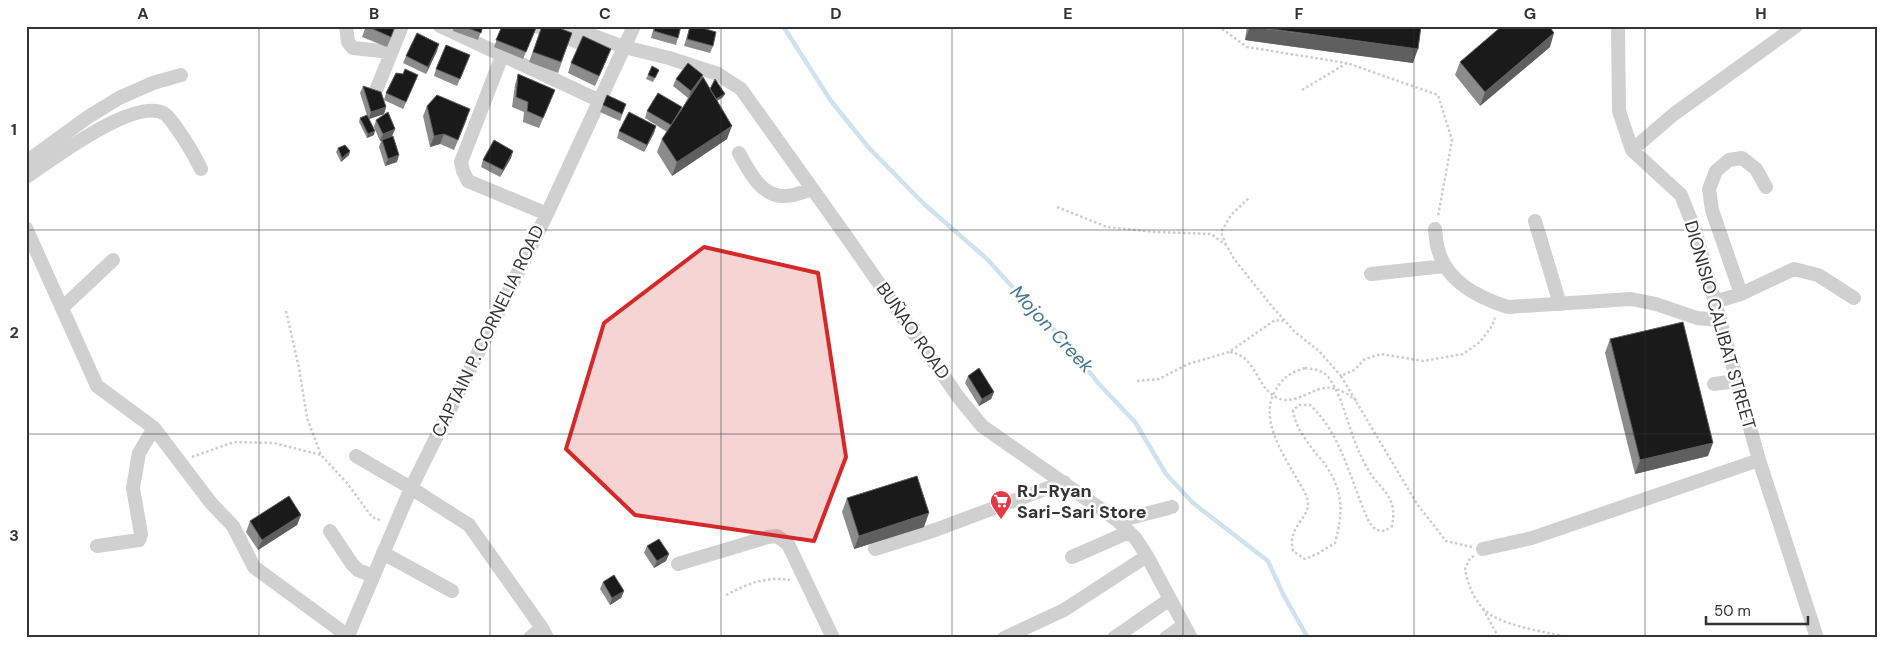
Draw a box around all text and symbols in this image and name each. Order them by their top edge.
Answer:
text: A [137,3,149,24]
text: B [369,3,379,24]
text: C [599,3,611,24]
text: D [830,3,842,24]
text: E [1063,3,1073,24]
text: F [1295,3,1304,24]
text: G [1524,3,1536,24]
text: H [1755,3,1767,24]
text: 1 [11,119,17,140]
street label: DIONISIO CALIBAT STREET [1679,218,1761,432]
street label: CAPTAIN P. CORNELIA ROAD [426,221,550,441]
street label: BUÑAO ROAD [871,278,955,384]
water label: Mojon Creek [1005,280,1099,379]
text: 2 [9,322,19,343]
place label: RJ-Ryan Sari-Sari Store [1017,479,1147,524]
supermarket icon: RJ-Ryan Sari-Sari Store [989,489,1013,520]
text: 3 [9,525,19,546]
scale bar [1706,594,1809,626]
text: 50 m [1714,601,1751,621]

